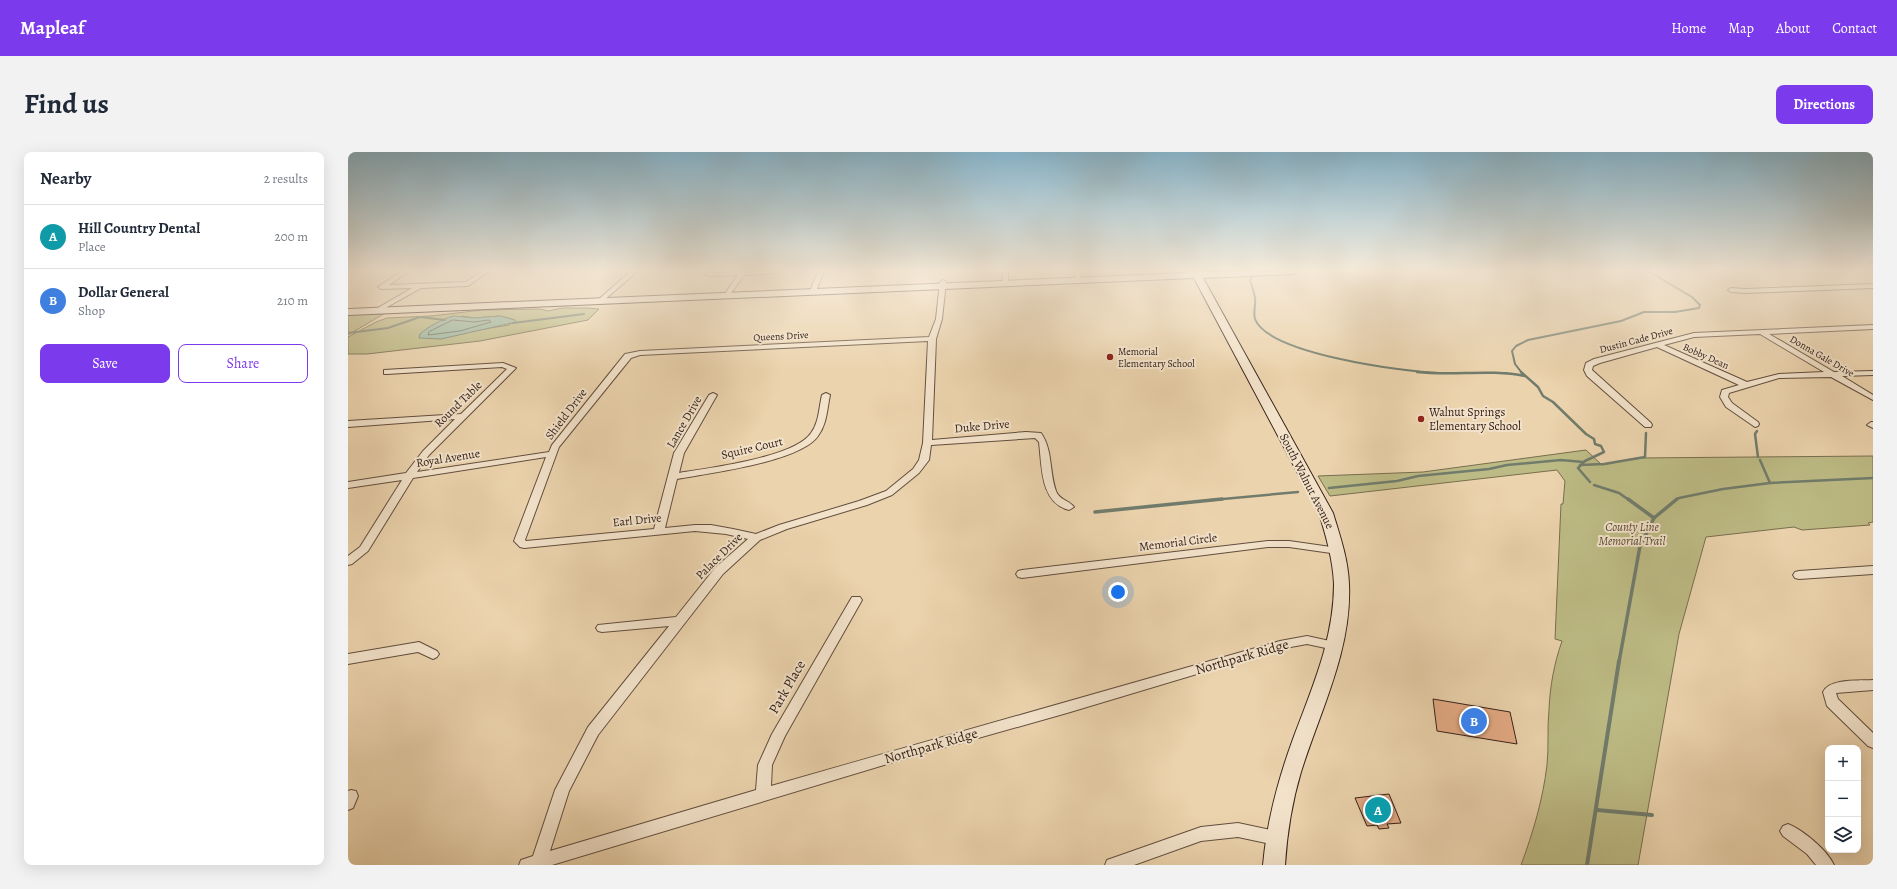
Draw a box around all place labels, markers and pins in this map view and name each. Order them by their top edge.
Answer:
place label: Memorial Elementary School [1118,345,1195,370]
marker: Memorial Elementary School [1105,352,1115,362]
place label: Walnut Springs Elementary School [1428,404,1521,434]
marker: Walnut Springs Elementary School [1416,414,1426,424]
pin: B [1461,706,1487,736]
pin: A [1365,795,1391,825]

